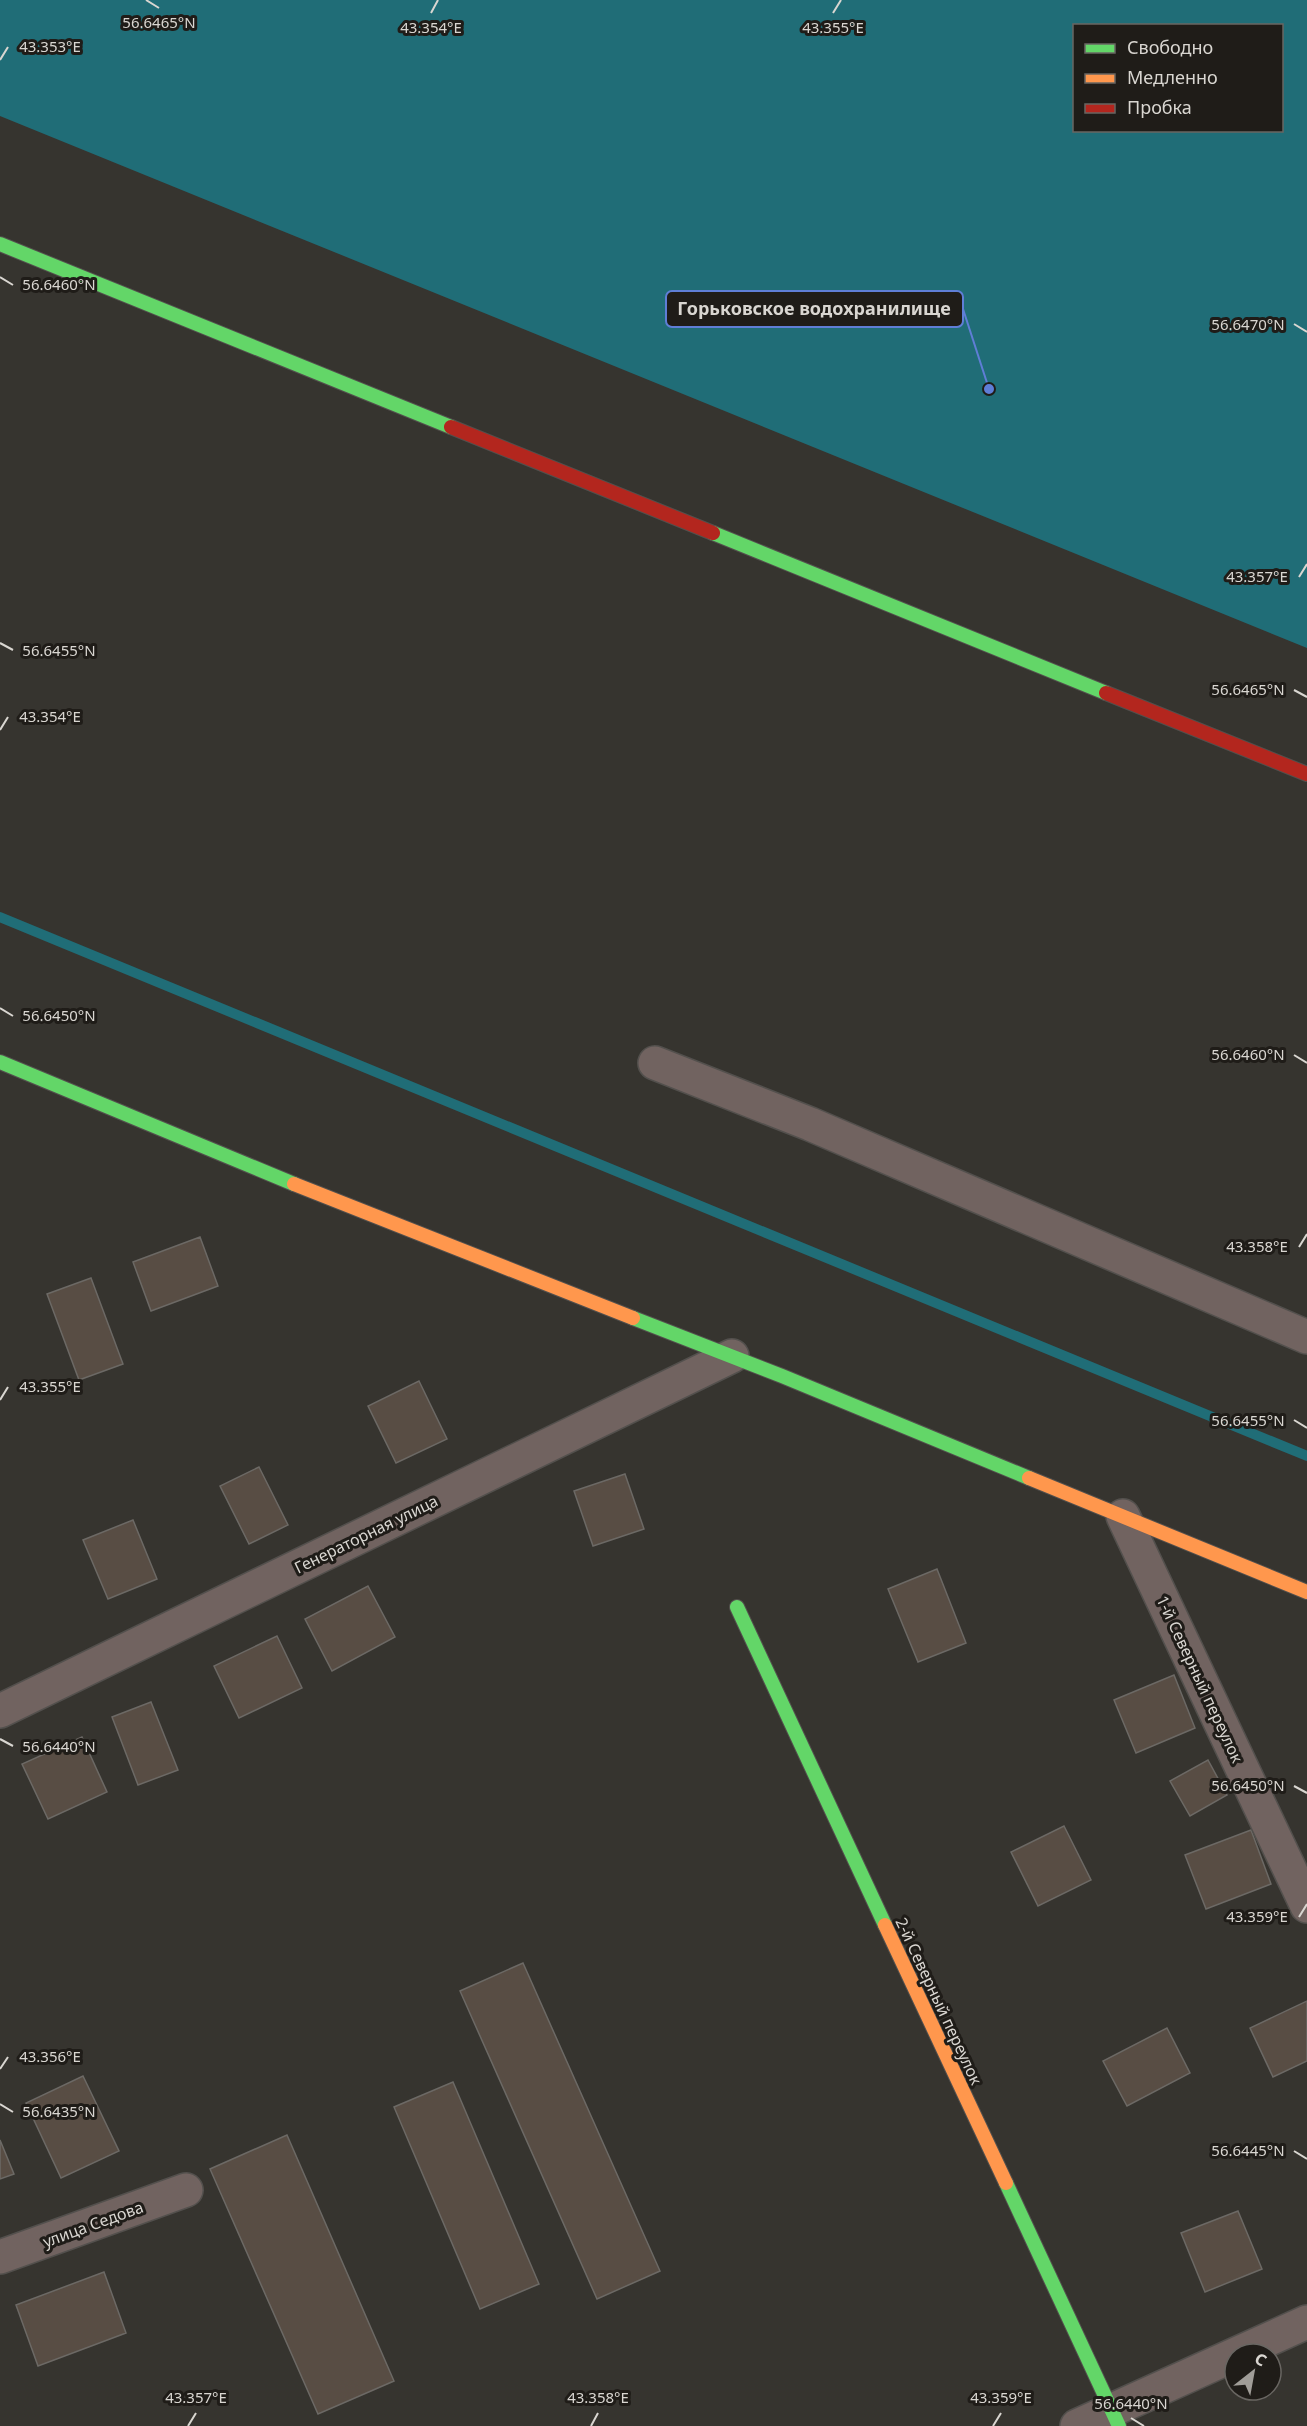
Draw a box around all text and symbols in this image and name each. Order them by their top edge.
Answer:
text: 56.6465°N [122,12,196,32]
text: 43.354°E [400,17,462,37]
text: 43.355°E [802,17,864,37]
legend [1073,24,1283,132]
text: Свободно [1127,35,1213,59]
text: 43.353°E [19,36,81,56]
text: Медленно [1127,65,1218,89]
text: Пробка [1127,95,1192,119]
text: 56.6460°N [22,274,96,294]
callout: Горьковское водохранилище [666,291,963,327]
text: Горьковское водохранилище [677,296,951,320]
text: 56.6470°N [1211,314,1285,334]
text: 43.357°E [1226,566,1288,586]
text: 56.6455°N [22,640,96,660]
text: 56.6465°N [1211,679,1285,699]
text: 43.354°E [19,706,81,726]
text: 56.6450°N [22,1005,96,1025]
text: 56.6460°N [1211,1044,1285,1064]
text: 43.358°E [1226,1236,1288,1256]
text: 43.355°E [19,1376,81,1396]
text: 56.6455°N [1211,1410,1285,1430]
street label: Генераторная улица [290,1490,442,1578]
street label: 1-й Северный переулок [1151,1592,1249,1767]
text: 56.6440°N [22,1736,96,1756]
text: 56.6450°N [1211,1775,1285,1795]
text: 43.359°E [1226,1906,1288,1926]
street label: 2-й Северный переулок [890,1914,988,2089]
text: 43.356°E [19,2046,81,2066]
text: 56.6435°N [22,2101,96,2121]
text: 56.6445°N [1211,2140,1285,2160]
street label: улица Седова [40,2196,146,2252]
north arrow [1223,2342,1283,2402]
text: С [1251,2347,1271,2371]
text: 43.357°E [165,2387,227,2407]
text: 43.358°E [567,2387,629,2407]
text: 43.359°E [970,2387,1032,2407]
text: 56.6440°N [1094,2393,1168,2413]

